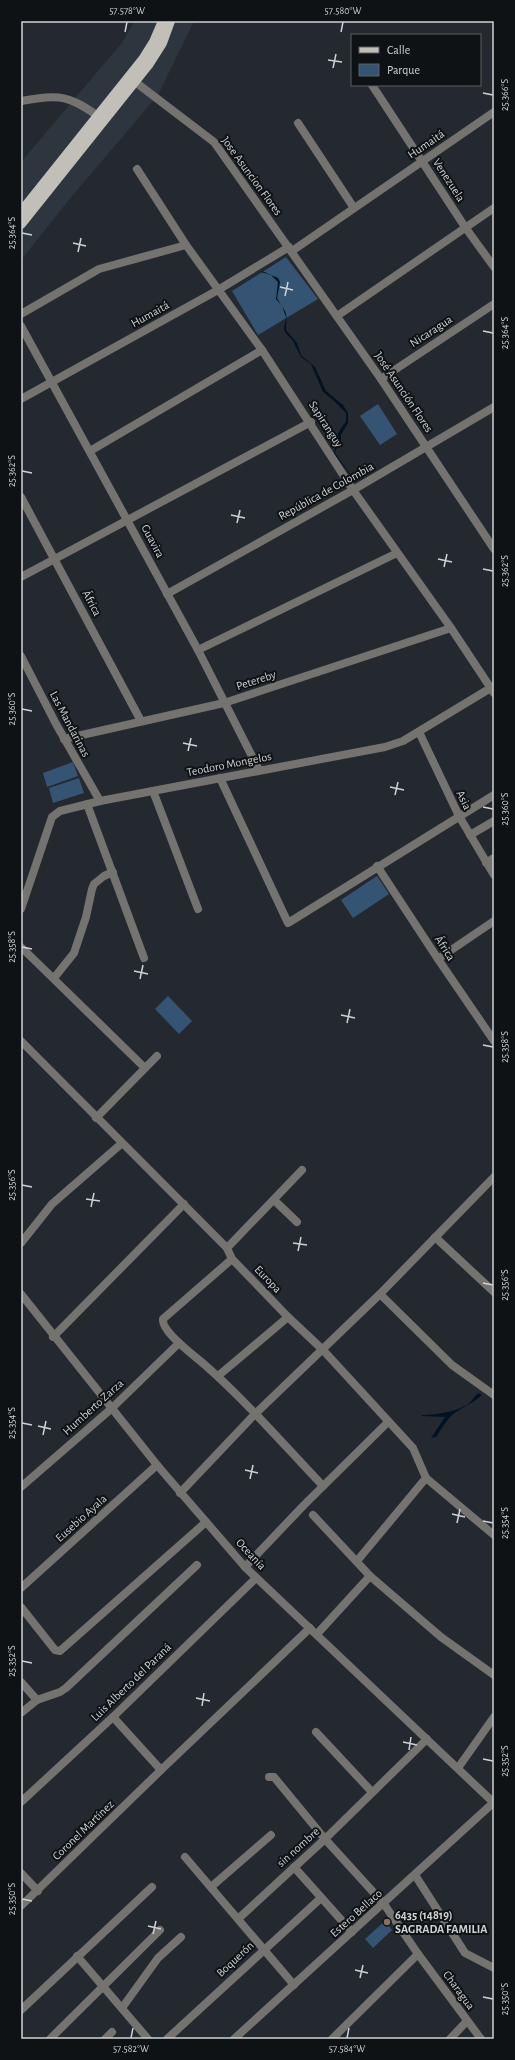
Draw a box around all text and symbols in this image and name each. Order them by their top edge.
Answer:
text: 57.578°W [109,6,145,16]
text: 57.580°W [325,6,361,16]
legend [351,34,481,86]
text: Calle [387,44,410,56]
text: Parque [387,64,420,76]
text: 25.366°S [500,79,510,111]
street label: Humaitá [405,127,447,161]
street label: Jose Asuncion Flores [219,134,285,218]
street label: Venezuela [431,156,468,204]
text: 25.364°S [7,217,17,249]
street label: Humaitá [129,298,171,329]
street label: Nicaragua [408,313,455,349]
text: 25.364°S [500,317,510,349]
street label: José Asunción Flores [373,350,435,434]
street label: Sapiranguy [306,399,345,450]
text: 25.362°S [7,455,17,487]
street label: República de Colombia [276,460,376,522]
street label: Guavira [139,522,167,560]
text: 25.362°S [500,555,510,587]
street label: África [80,588,105,618]
street label: Petereby [235,668,278,693]
street label: Las Mandarinas [48,689,92,759]
text: 25.360°S [7,692,17,725]
street label: Teodoro Mongelos [186,750,272,778]
street label: Asia [454,788,474,812]
text: 25.360°S [500,792,510,825]
text: 25.358°S [7,931,17,963]
street label: África [433,933,459,963]
text: 25.358°S [500,1031,510,1063]
text: 25.356°S [7,1169,17,1201]
street label: Europa [252,1263,284,1295]
text: 25.356°S [500,1269,510,1301]
street label: Humberto Zarza [60,1377,126,1437]
text: 25.354°S [7,1407,17,1439]
street label: Eusebio Ayala [53,1492,110,1545]
text: 25.354°S [500,1507,510,1539]
street label: Oceanía [234,1536,269,1572]
street label: Luis Alberto del Paraná [89,1640,174,1723]
text: 25.352°S [7,1645,17,1677]
text: 25.352°S [500,1745,510,1777]
street label: Coronel Martínez [50,1798,116,1862]
street label: sin nombre [274,1825,322,1869]
text: 25.350°S [7,1883,17,1915]
street label: Estero Bellaco [328,1887,384,1939]
place label: 6435 (14819) SAGRADA FAMILIA [395,1909,488,1935]
marker: 6435 (14819) SAGRADA FAMILIA [382,1917,392,1927]
street label: Boquerón [214,1939,256,1979]
street label: Charagua [441,1968,477,2012]
text: 25.350°S [500,1983,510,2015]
text: 57.582°W [113,2044,149,2054]
text: 57.584°W [329,2044,365,2054]

